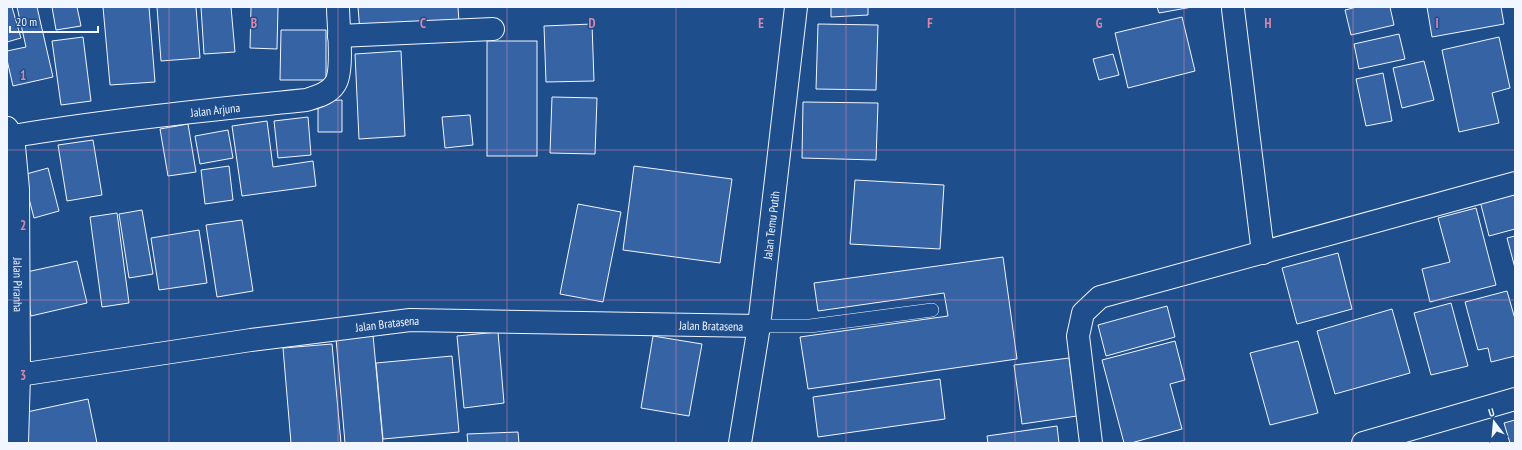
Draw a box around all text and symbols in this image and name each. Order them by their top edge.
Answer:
scale bar [10,8,98,34]
text: 20 m [16,14,37,29]
text: B [251,15,257,32]
text: C [420,15,426,32]
text: D [589,15,596,32]
text: E [758,15,764,32]
text: F [927,15,933,32]
text: G [1096,15,1103,32]
text: H [1265,15,1272,32]
text: I [1435,15,1439,32]
text: 1 [20,67,26,84]
street label: Jalan Arjuna [189,99,241,120]
street label: Jalan Temu Putih [759,190,782,261]
text: 2 [20,217,26,234]
street label: Jalan Piranha [11,256,26,312]
street label: Jalan Bratasena [354,312,420,334]
street label: Jalan Bratasena [678,317,743,333]
text: 3 [20,367,26,384]
north arrow [1474,402,1514,442]
text: U [1487,405,1496,420]

